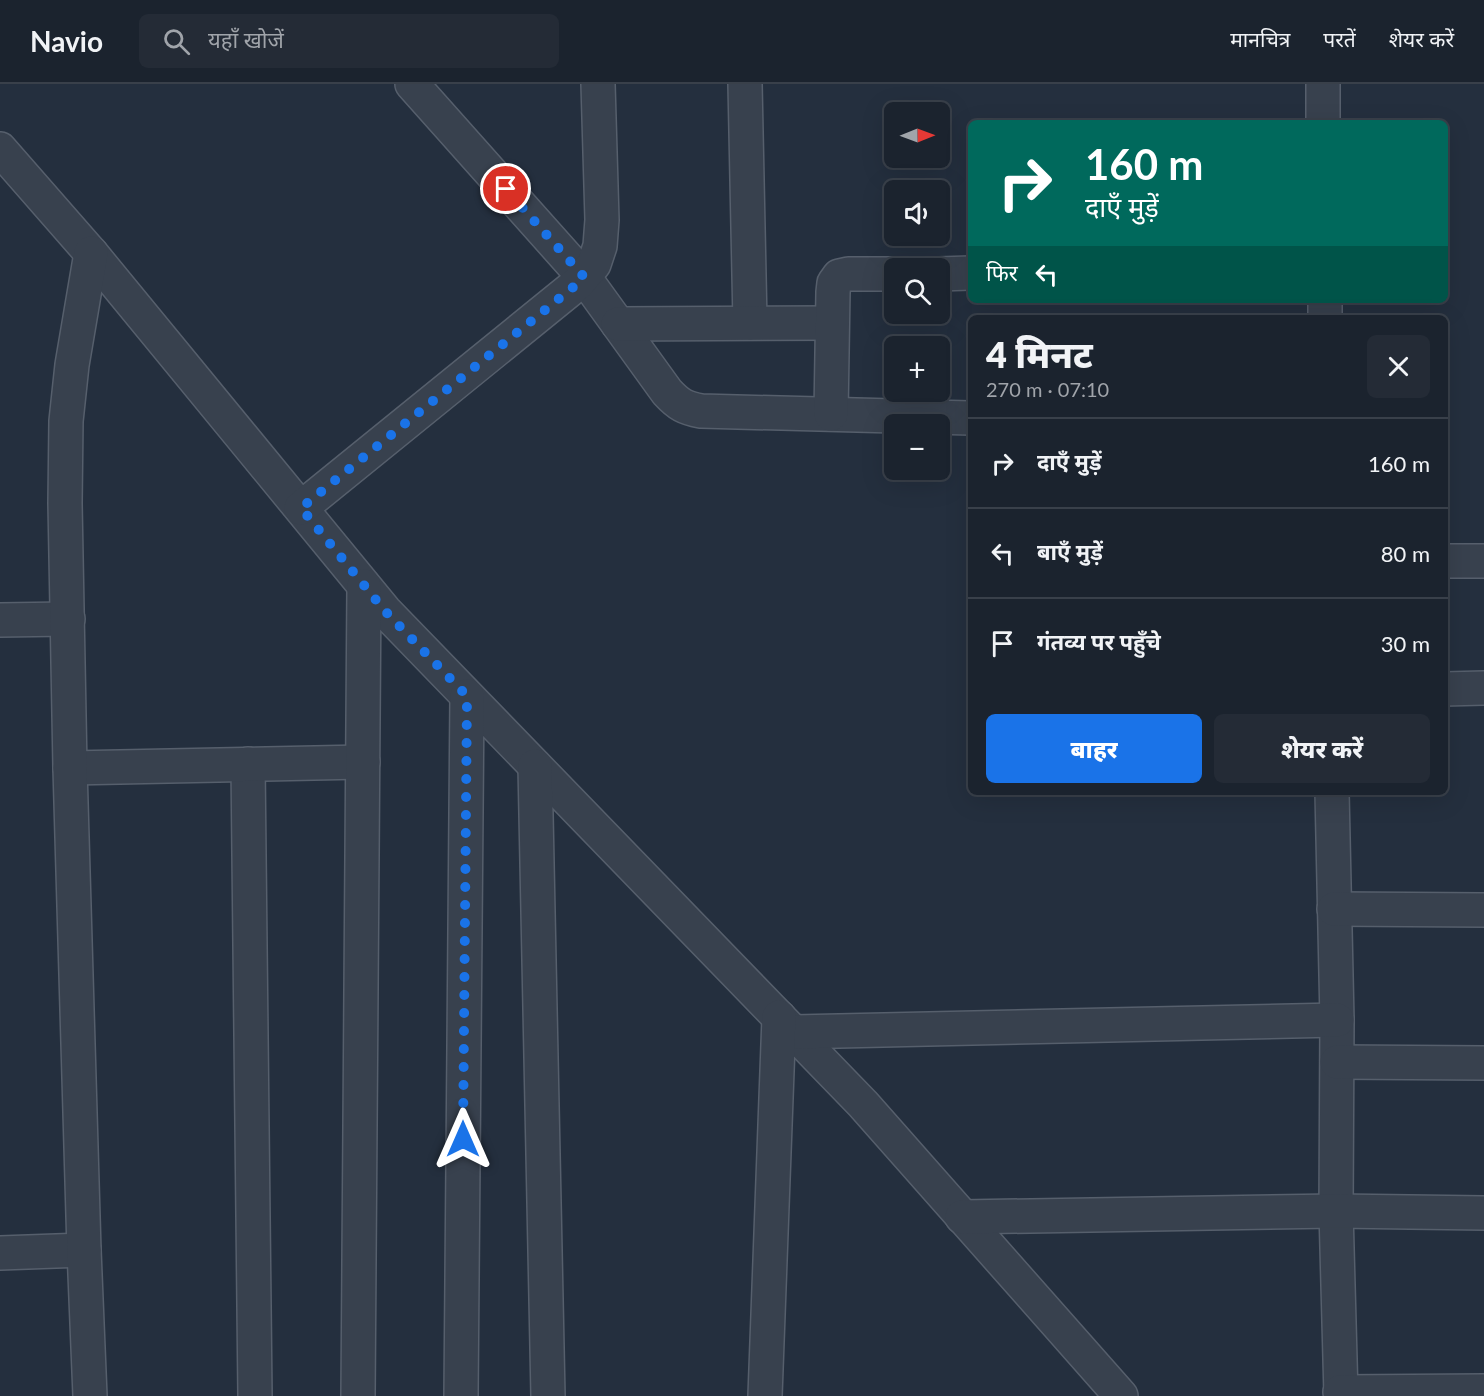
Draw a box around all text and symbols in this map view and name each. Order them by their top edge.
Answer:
search box [139,14,559,68]
text: Navio [30,24,103,58]
icon: search [160,25,193,58]
text: यहाँ खोजें [208,26,284,53]
text: मानचित्र [1230,26,1290,51]
text: परतें [1323,26,1356,51]
text: शेयर करें [1389,26,1454,51]
north arrow [884,102,950,168]
map controls [884,102,950,480]
text: 160 m [1085,139,1203,189]
icon: right [986,144,1064,222]
pin [480,163,531,214]
icon: arrive [489,172,522,205]
button: sound [884,180,950,246]
text: दाएँ मुड़ें [1085,190,1159,223]
button: search [884,258,950,324]
icon: left [1030,258,1063,291]
text: फिर [986,259,1018,286]
text: 4 मिनट [986,332,1093,376]
button: close [1367,335,1430,398]
button: + [884,336,950,402]
text: 270 m · 07:10 [986,377,1109,401]
button: − [884,414,950,480]
icon: right [986,447,1019,480]
text: दाएँ मुड़ें [1037,448,1101,475]
text: 160 m [1368,450,1430,477]
icon: left [986,537,1019,570]
text: बाएँ मुड़ें [1037,538,1103,565]
text: 80 m [1381,540,1430,567]
icon: arrive [986,627,1019,660]
text: गंतव्य पर पहुँचे [1037,628,1161,655]
text: 30 m [1381,630,1430,657]
button: बाहर [986,714,1202,783]
button: शेयर करें [1214,714,1430,783]
position arrow [431,1107,495,1171]

